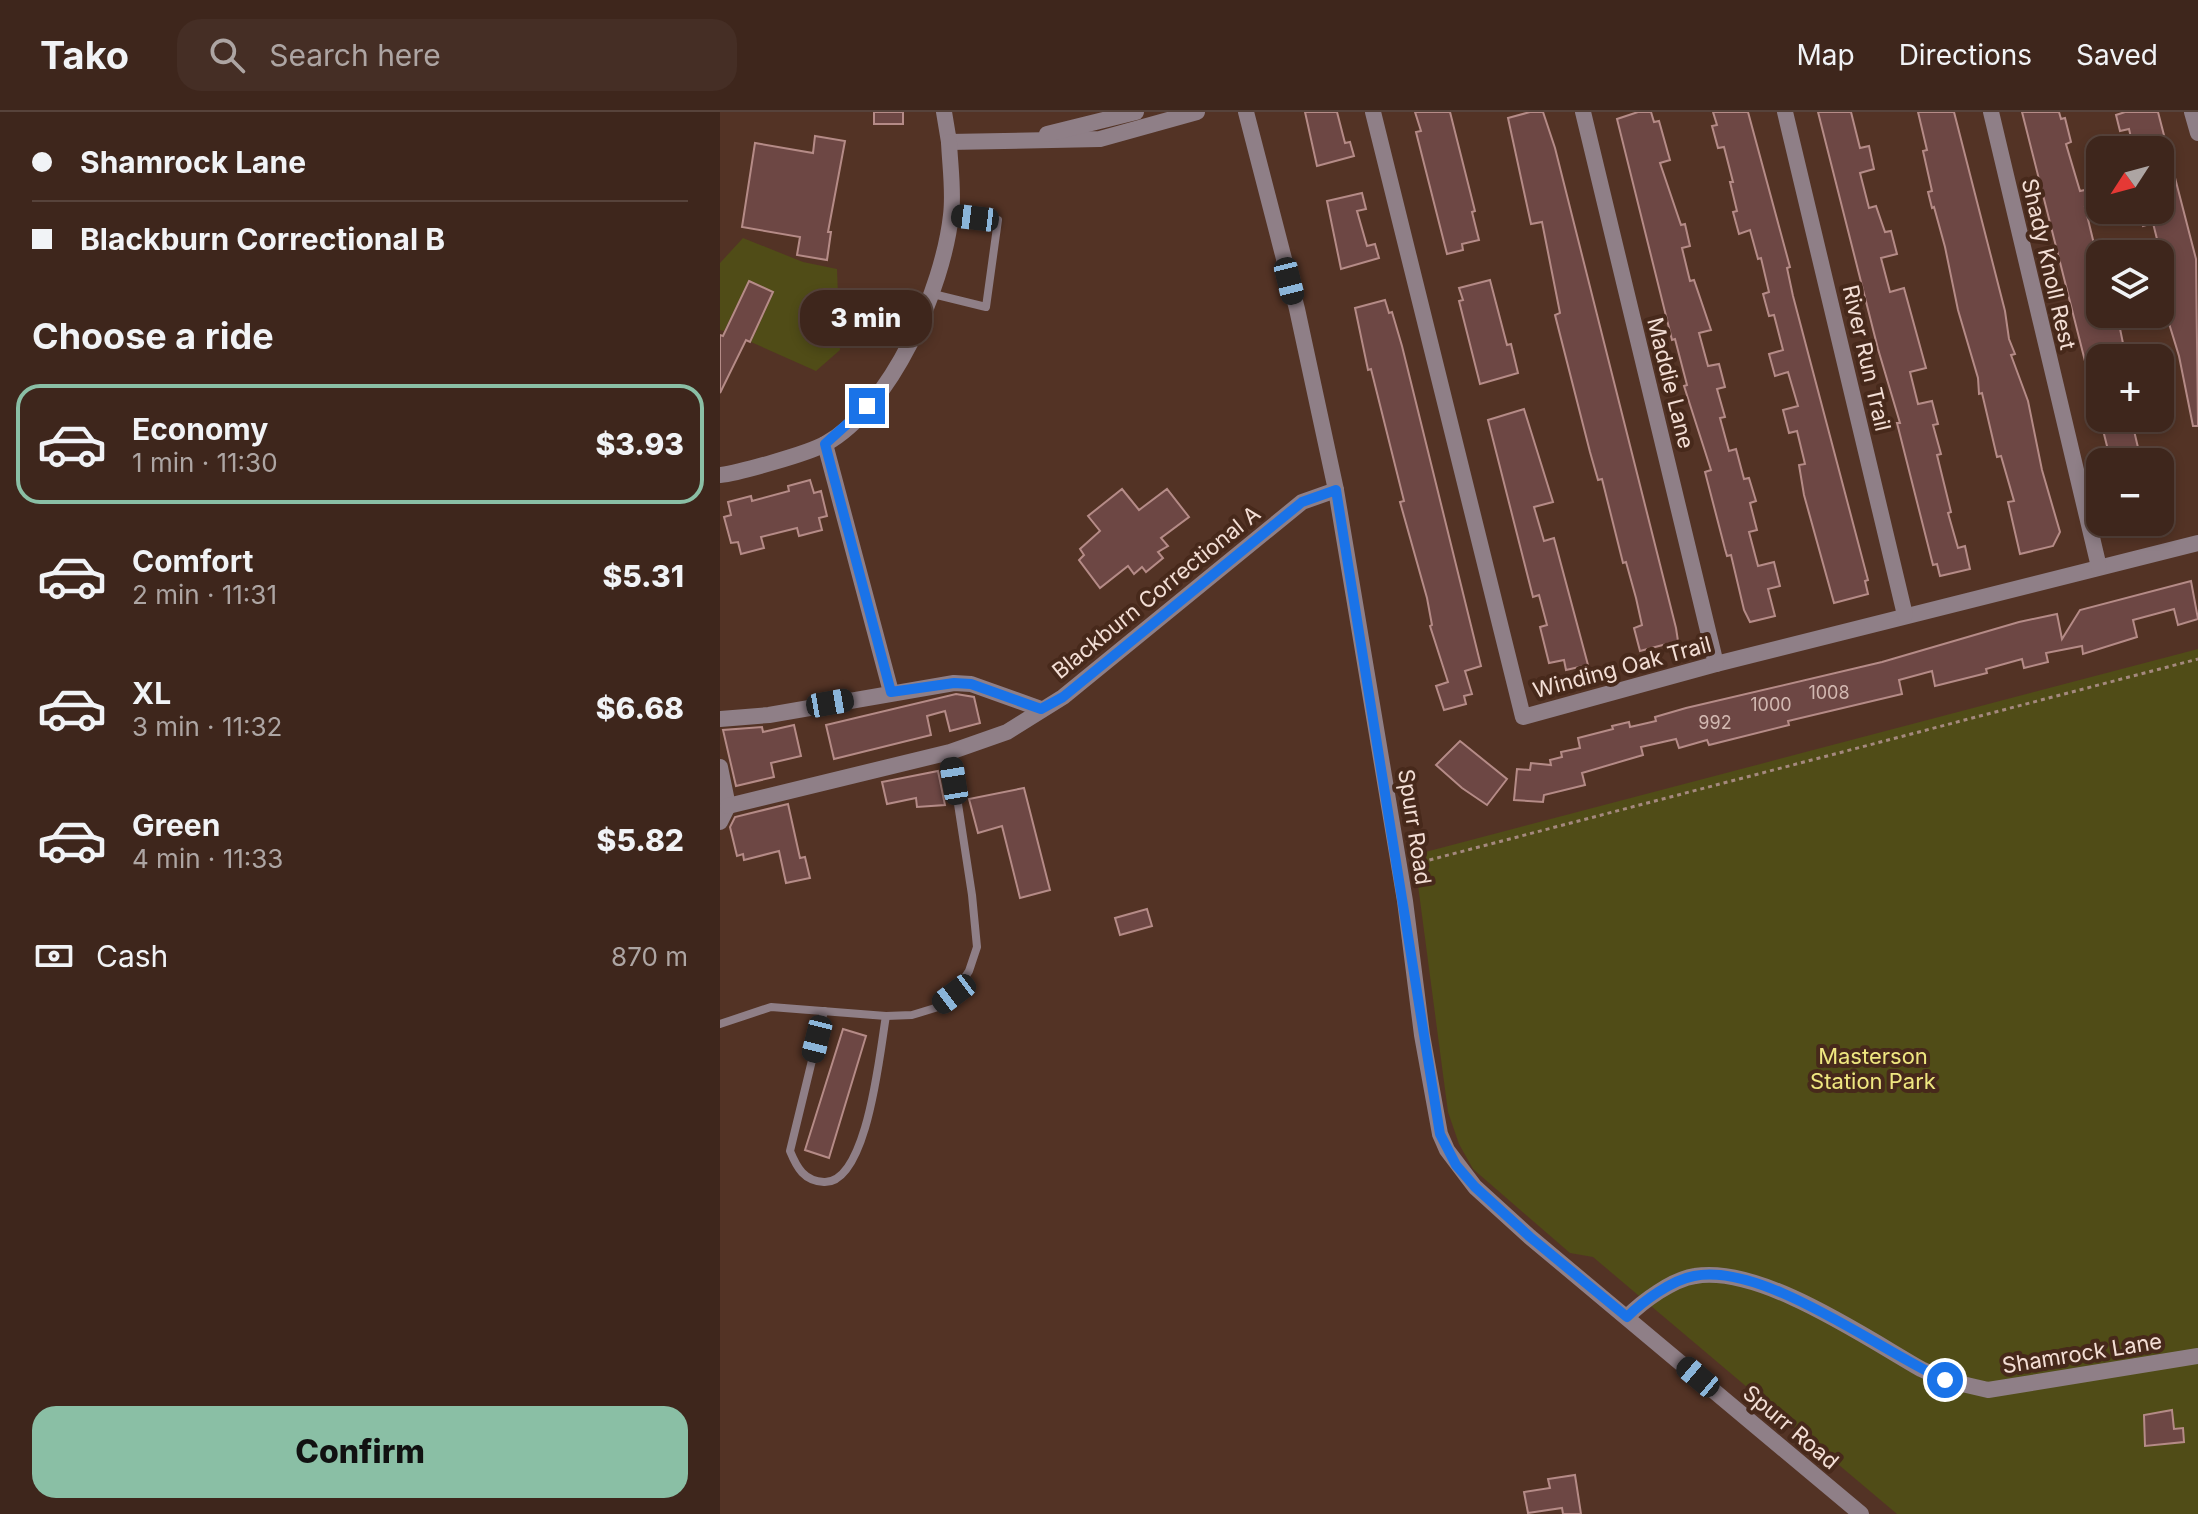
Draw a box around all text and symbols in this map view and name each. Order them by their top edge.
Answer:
search box [177,19,737,91]
text: Tako [40,32,129,78]
icon: search [205,33,249,77]
text: Search here [269,37,441,73]
text: Map [1796,38,1855,72]
text: Directions [1899,38,2032,72]
text: Saved [2076,38,2158,72]
north arrow [2086,136,2174,224]
map controls [2086,136,2174,536]
text: Shamrock Lane [80,144,306,180]
street label: Shady Knoll Rest [2017,176,2081,352]
car [950,203,1000,233]
text: Blackburn Correctional B [80,221,445,257]
button: layers [2086,240,2174,328]
car [1272,255,1306,307]
street label: River Run Trail [1838,282,1896,434]
callout: 3 min [801,290,933,346]
text: 3 min [831,302,901,333]
text: Choose a ride [32,314,274,358]
street label: Maddie Lane [1642,315,1700,451]
button: + [2086,344,2174,432]
route end [849,388,885,424]
icon: car [36,408,108,480]
text: Economy [132,411,268,447]
text: $3.93 [595,426,684,462]
text: 1 min · 11:30 [132,447,278,478]
button: − [2086,448,2174,536]
street label: Blackburn Correctional A [1047,500,1265,684]
icon: car [36,540,108,612]
text: Comfort [132,543,253,579]
text: $5.31 [602,558,684,594]
text: 2 min · 11:31 [132,579,277,610]
street label: Winding Oak Trail [1530,631,1714,703]
icon: car [36,672,108,744]
text: XL [132,675,171,711]
house number: 1008 [1808,682,1850,703]
car [804,687,856,719]
text: $6.68 [596,690,684,726]
house number: 1000 [1750,694,1792,715]
text: 3 min · 11:32 [132,711,282,742]
house number: 992 [1698,712,1732,733]
car [938,755,970,807]
street label: Spurr Road [1393,767,1437,887]
icon: car [36,804,108,876]
text: Green [132,807,220,843]
text: $5.82 [597,822,684,858]
text: 4 min · 11:33 [132,843,283,874]
icon: cash [32,934,76,978]
text: Cash [96,938,168,974]
text: 870 m [611,941,688,972]
car [928,970,980,1018]
car [800,1013,834,1065]
park label: Masterson Station Park [1810,1043,1936,1094]
street label: Shamrock Lane [2000,1328,2164,1378]
car [1672,1352,1724,1402]
route start [1927,1362,1963,1398]
street label: Spurr Road [1738,1380,1844,1474]
button: Confirm [32,1406,688,1498]

